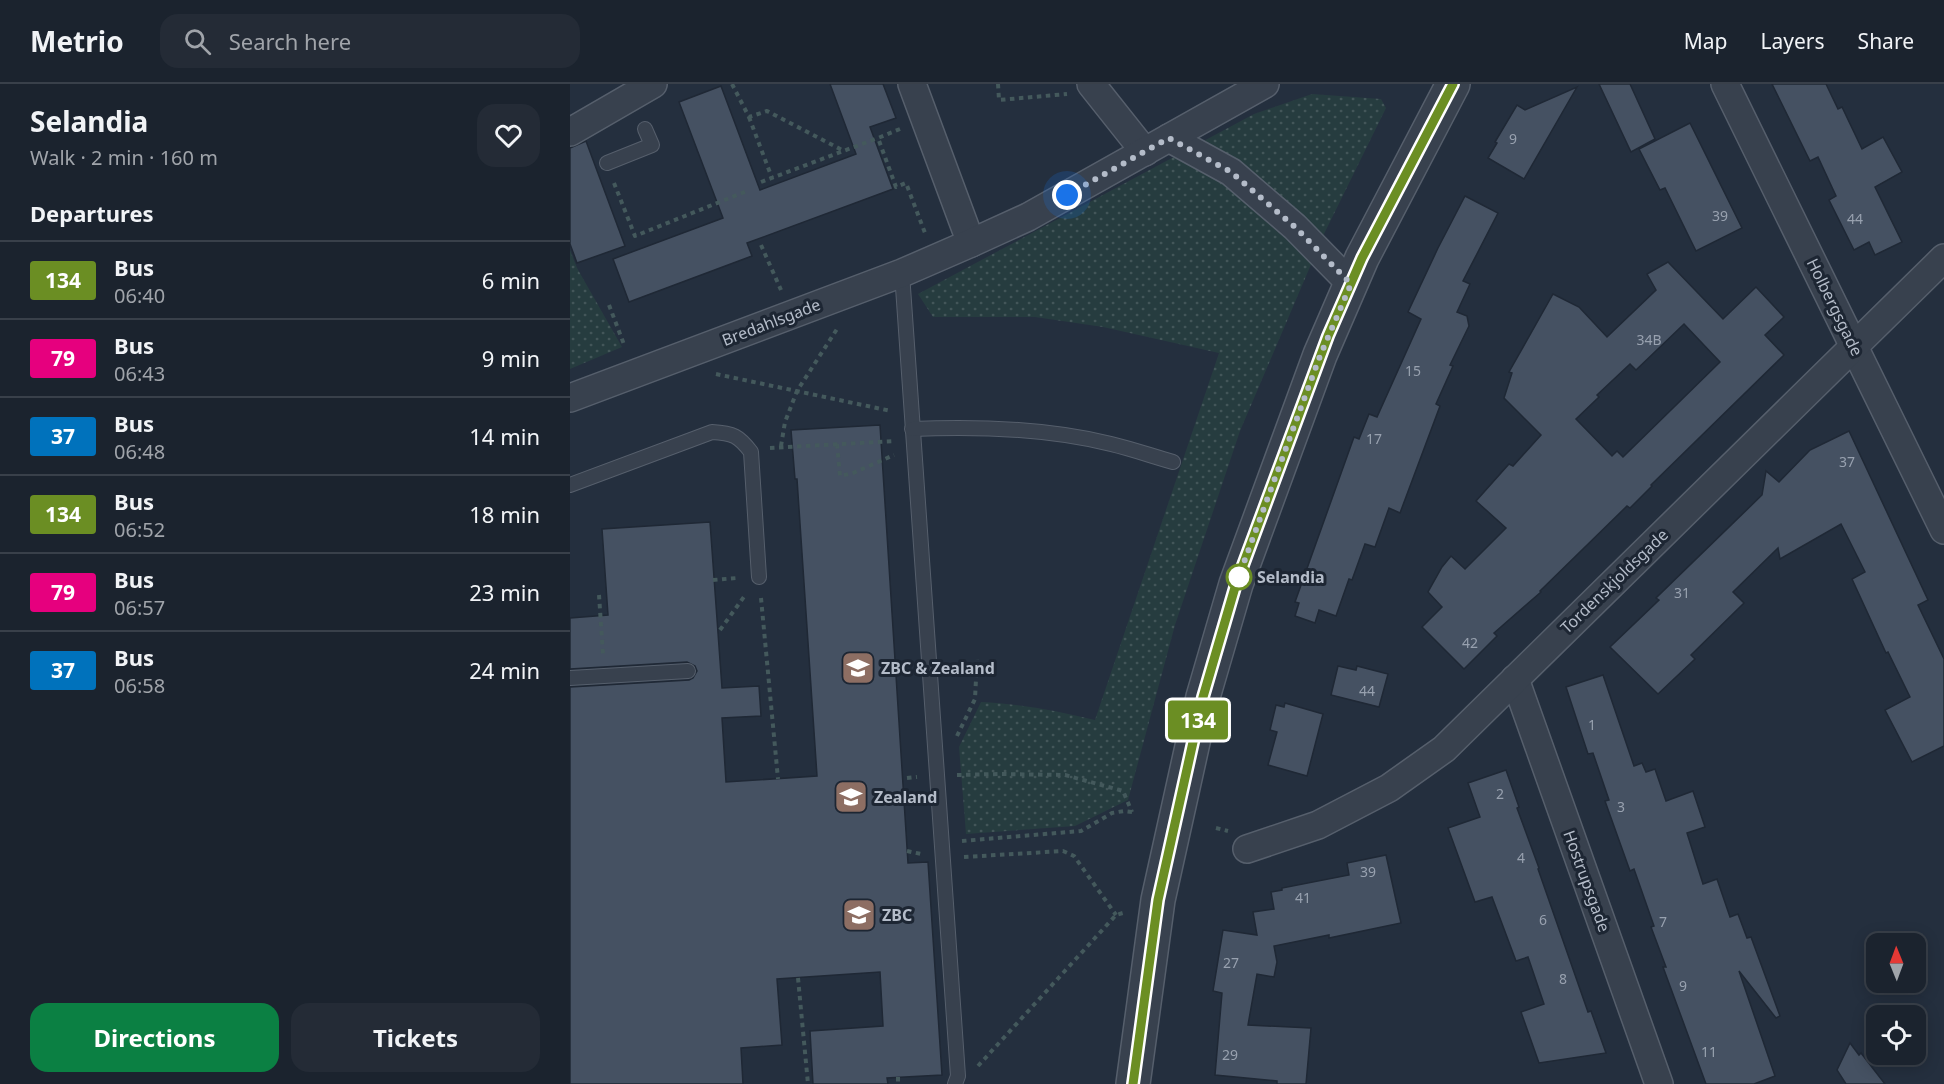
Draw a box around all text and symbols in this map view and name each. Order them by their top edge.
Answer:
search box [160,14,580,68]
text: Metrio [30,22,124,60]
icon: search [181,25,214,58]
text: Search here [229,26,351,56]
text: Map [1684,27,1728,55]
text: Layers [1761,27,1825,55]
text: Share [1858,27,1914,55]
text: Selandia [30,102,148,140]
button: heart [477,104,540,167]
house number: 9 [1509,129,1517,148]
text: Walk · 2 min · 160 m [30,144,218,171]
your location [1052,180,1082,210]
text: Departures [30,198,154,228]
house number: 39 [1712,206,1728,225]
house number: 44 [1847,209,1863,228]
text: Bus [114,252,154,282]
street label: Holbergsgade [1802,254,1868,360]
text: 6 min [482,265,540,295]
text: 134 [45,266,81,294]
text: 06:40 [114,282,165,309]
street label: Bredahlsgade [719,293,823,351]
text: Bus [114,330,154,360]
house number: 34B [1636,330,1662,349]
text: 9 min [482,343,540,373]
text: 79 [51,344,75,372]
text: 06:43 [114,360,165,387]
house number: 15 [1405,361,1421,380]
text: Bus [114,408,154,438]
text: 14 min [469,421,540,451]
text: 37 [51,422,75,450]
house number: 17 [1366,429,1382,448]
text: 06:48 [114,438,165,465]
house number: 37 [1839,452,1855,471]
text: Bus [114,486,154,516]
text: 18 min [469,499,540,529]
text: 134 [45,500,81,528]
text: 06:52 [114,516,165,543]
street label: Tordenskjoldsgade [1555,524,1673,638]
text: Bus [114,564,154,594]
marker: Selandia [1226,564,1252,590]
place label: Selandia [1257,566,1325,588]
text: 23 min [469,577,540,607]
text: 79 [51,578,75,606]
house number: 31 [1674,583,1690,602]
text: 06:57 [114,594,165,621]
house number: 42 [1462,633,1478,652]
text: Bus [114,642,154,672]
school or university icon: ZBC & Zealand [840,650,876,686]
text: 24 min [469,655,540,685]
text: 37 [51,656,75,684]
place label: ZBC & Zealand [881,657,995,679]
text: 06:58 [114,672,165,699]
house number: 44 [1359,681,1375,700]
line badge: 134 [1164,700,1232,740]
text: 134 [1180,706,1216,734]
house number: 1 [1588,715,1596,734]
school or university icon: Zealand [833,779,869,815]
house number: 2 [1496,784,1504,803]
place label: Zealand [874,786,937,808]
house number: 3 [1617,797,1625,816]
street label: Hostrupsgade [1558,827,1616,935]
house number: 4 [1517,848,1525,867]
house number: 39 [1360,862,1376,881]
house number: 41 [1295,888,1311,907]
school or university icon: ZBC [841,897,877,933]
place label: ZBC [882,904,912,926]
house number: 6 [1539,910,1547,929]
house number: 7 [1659,912,1667,931]
north arrow [1866,933,1926,993]
map controls [1866,933,1926,1065]
house number: 27 [1223,953,1239,972]
house number: 8 [1559,969,1567,988]
house number: 9 [1679,976,1687,995]
button: Directions [30,1003,279,1072]
button: Tickets [291,1003,540,1072]
button: locate [1866,1005,1926,1065]
house number: 11 [1701,1042,1717,1061]
house number: 29 [1222,1045,1238,1064]

